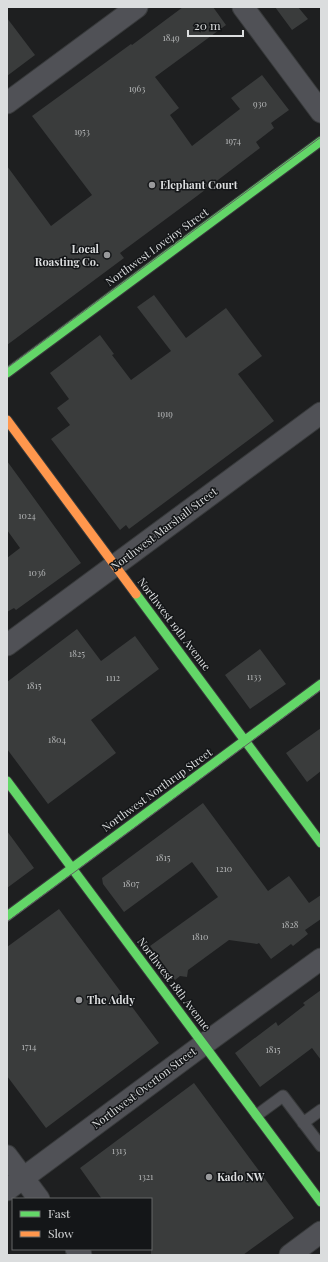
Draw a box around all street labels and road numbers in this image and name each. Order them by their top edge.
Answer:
street label: Northwest Lovejoy Street [102,204,211,289]
street label: Northwest Marshall Street [108,484,220,574]
street label: Northwest 19th Avenue [134,574,215,674]
street label: Northwest Northrup Street [99,744,215,835]
street label: Northwest 18th Avenue [134,934,215,1034]
street label: Northwest Overton Street [89,1043,199,1132]

